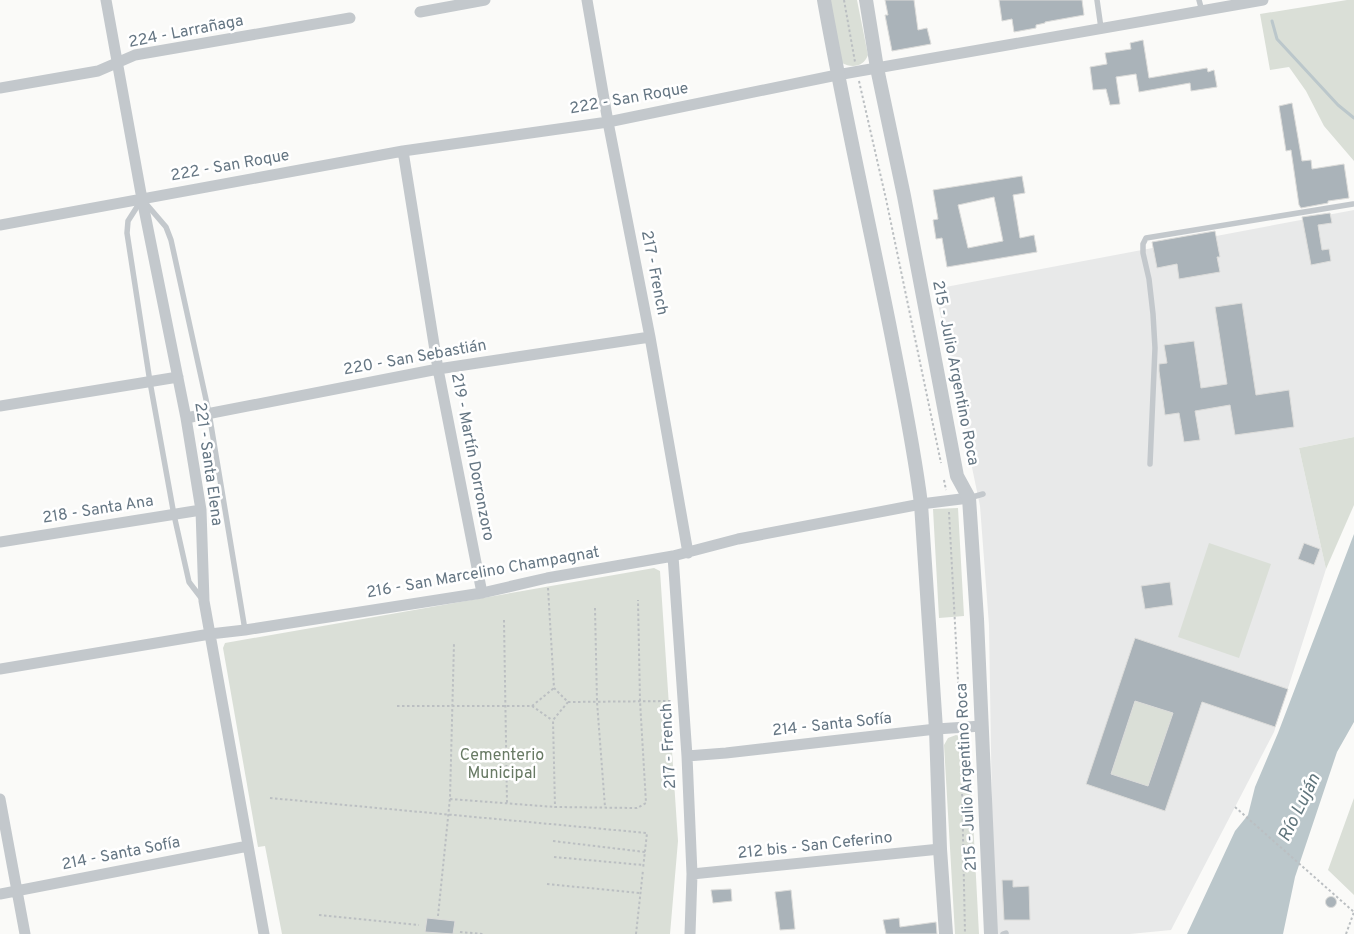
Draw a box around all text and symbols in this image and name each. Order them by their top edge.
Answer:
street label: 224 - Larrañaga [127,11,245,53]
street label: 222 - San Roque [568,79,690,119]
street label: 222 - San Roque [169,146,291,186]
street label: 217 - French [636,229,672,317]
street label: 215 - Julio Argentino Roca [927,279,983,467]
street label: 220 - San Sebastián [342,336,488,380]
street label: 219 - Martín Dorronzoro [446,371,498,543]
street label: 221 - Santa Elena [189,401,227,527]
street label: 218 - Santa Ana [41,491,155,529]
street label: 216 - San Marcelino Champagnat [365,543,601,603]
street label: 215 - Julio Argentino Roca [952,682,982,872]
street label: 217 - French [657,703,681,789]
street label: 214 - Santa Sofía [771,709,893,741]
park label: Cementerio Municipal [460,746,544,784]
water label: Río Luján [1274,770,1326,846]
street label: 212 bis - San Ceferino [737,828,893,864]
street label: 214 - Santa Sofía [60,833,182,875]

